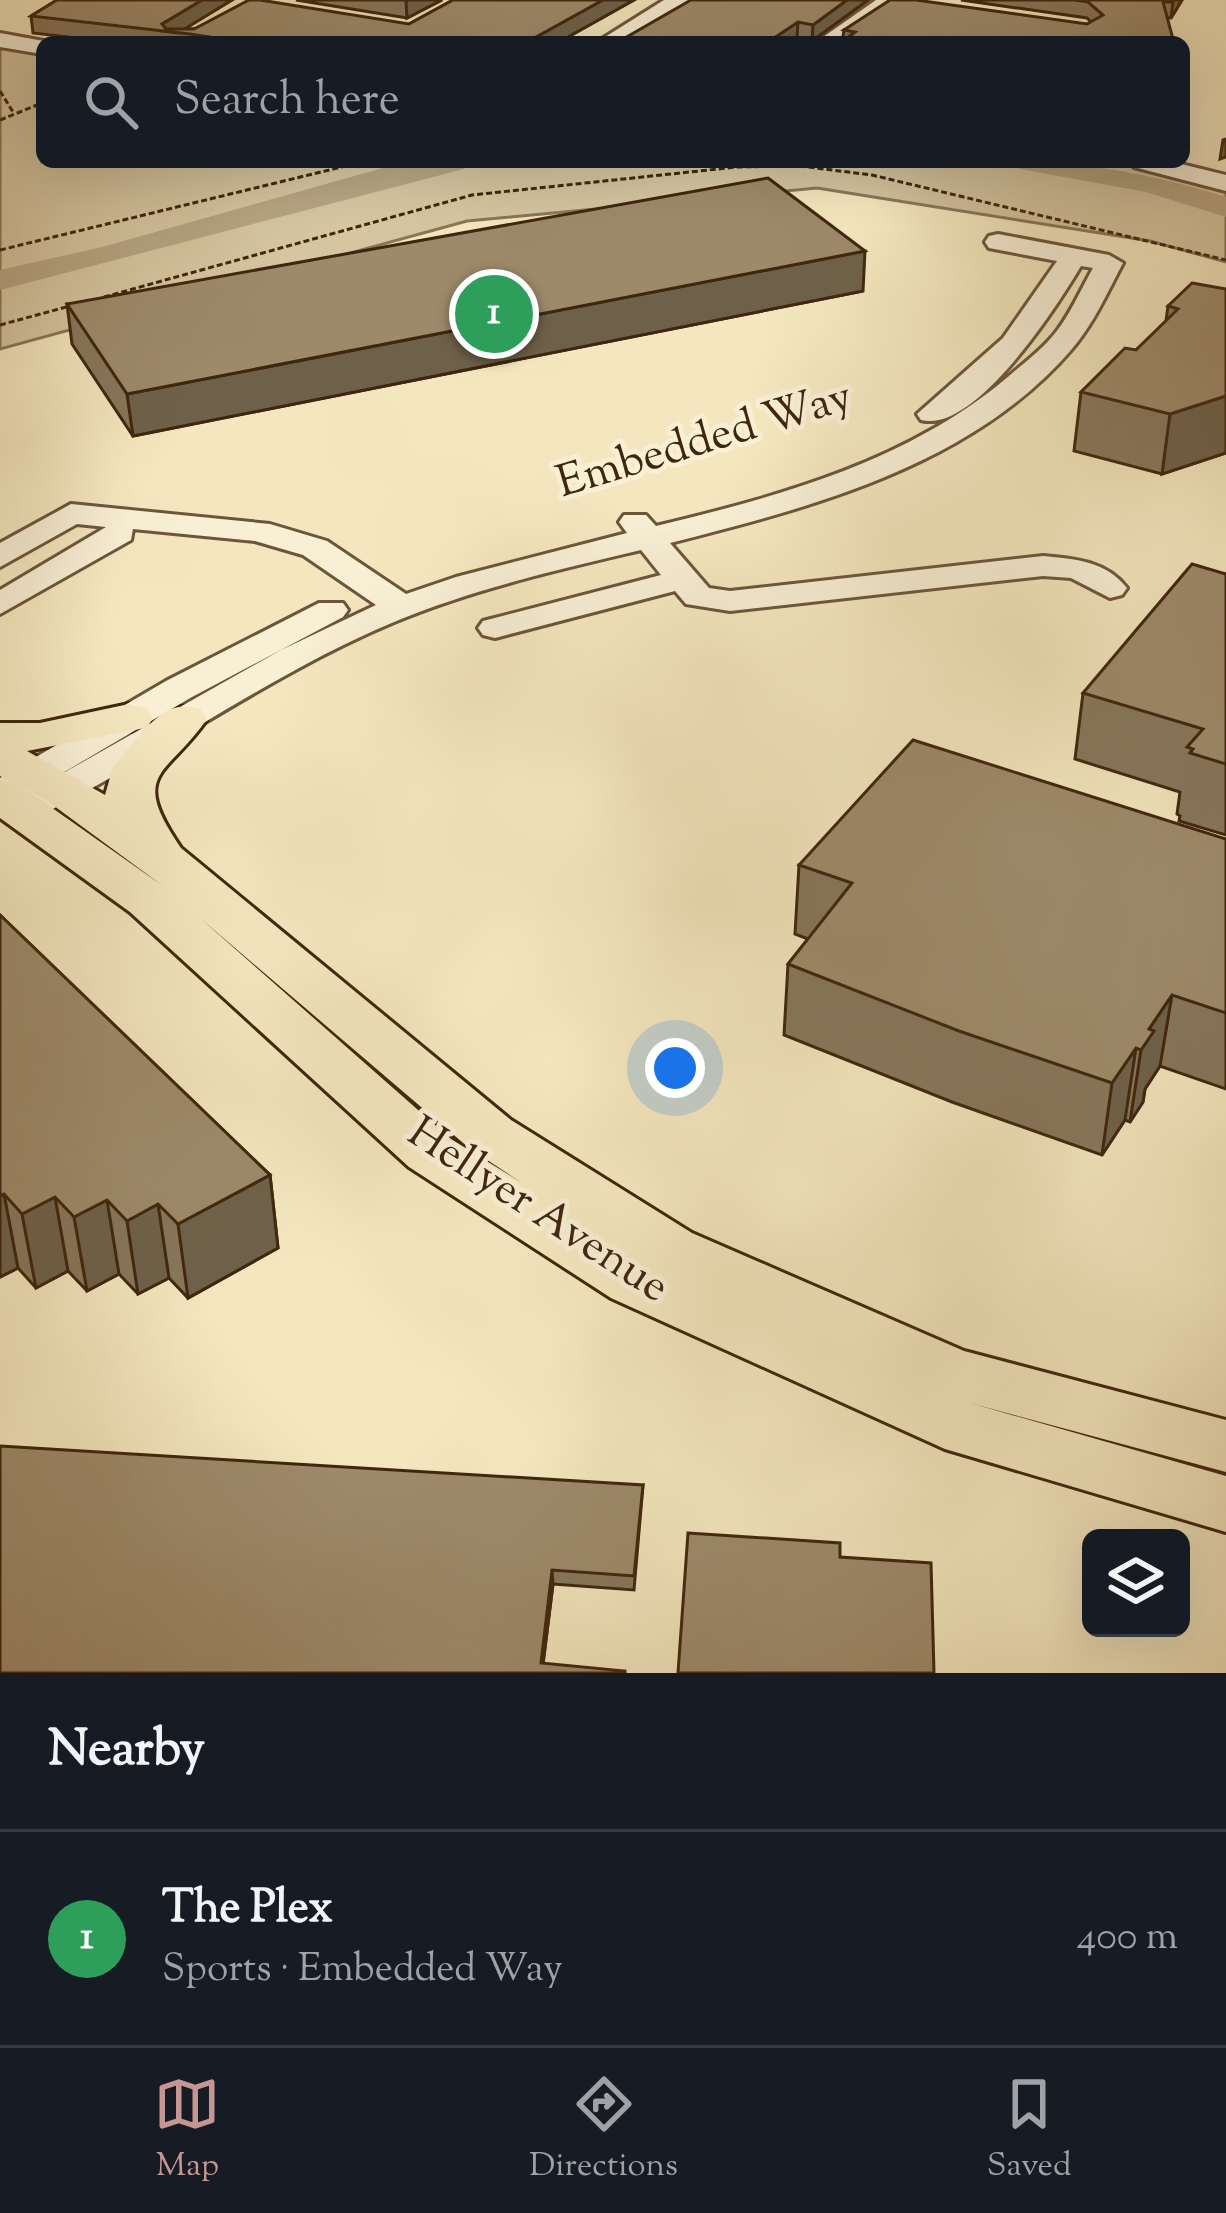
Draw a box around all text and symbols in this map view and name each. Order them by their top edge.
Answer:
search box [36,36,1190,168]
icon: search [78,69,144,135]
text: Search here [174,70,400,135]
pin: 1 [455,269,533,359]
street label: Embedded Way [550,366,860,518]
your location [645,1038,705,1098]
street label: Hellyer Avenue [393,1103,681,1321]
map controls [1082,1529,1190,1637]
button: layers [1082,1529,1190,1637]
text: Nearby [48,1715,205,1788]
text: The Plex [162,1878,333,1943]
text: 1 [80,1911,94,1967]
text: 400 m [1077,1911,1178,1967]
text: Sports · Embedded Way [162,1943,563,1999]
tab: Map [154,2071,220,2191]
tab: Directions [529,2071,678,2191]
tab: Saved [987,2071,1072,2191]

